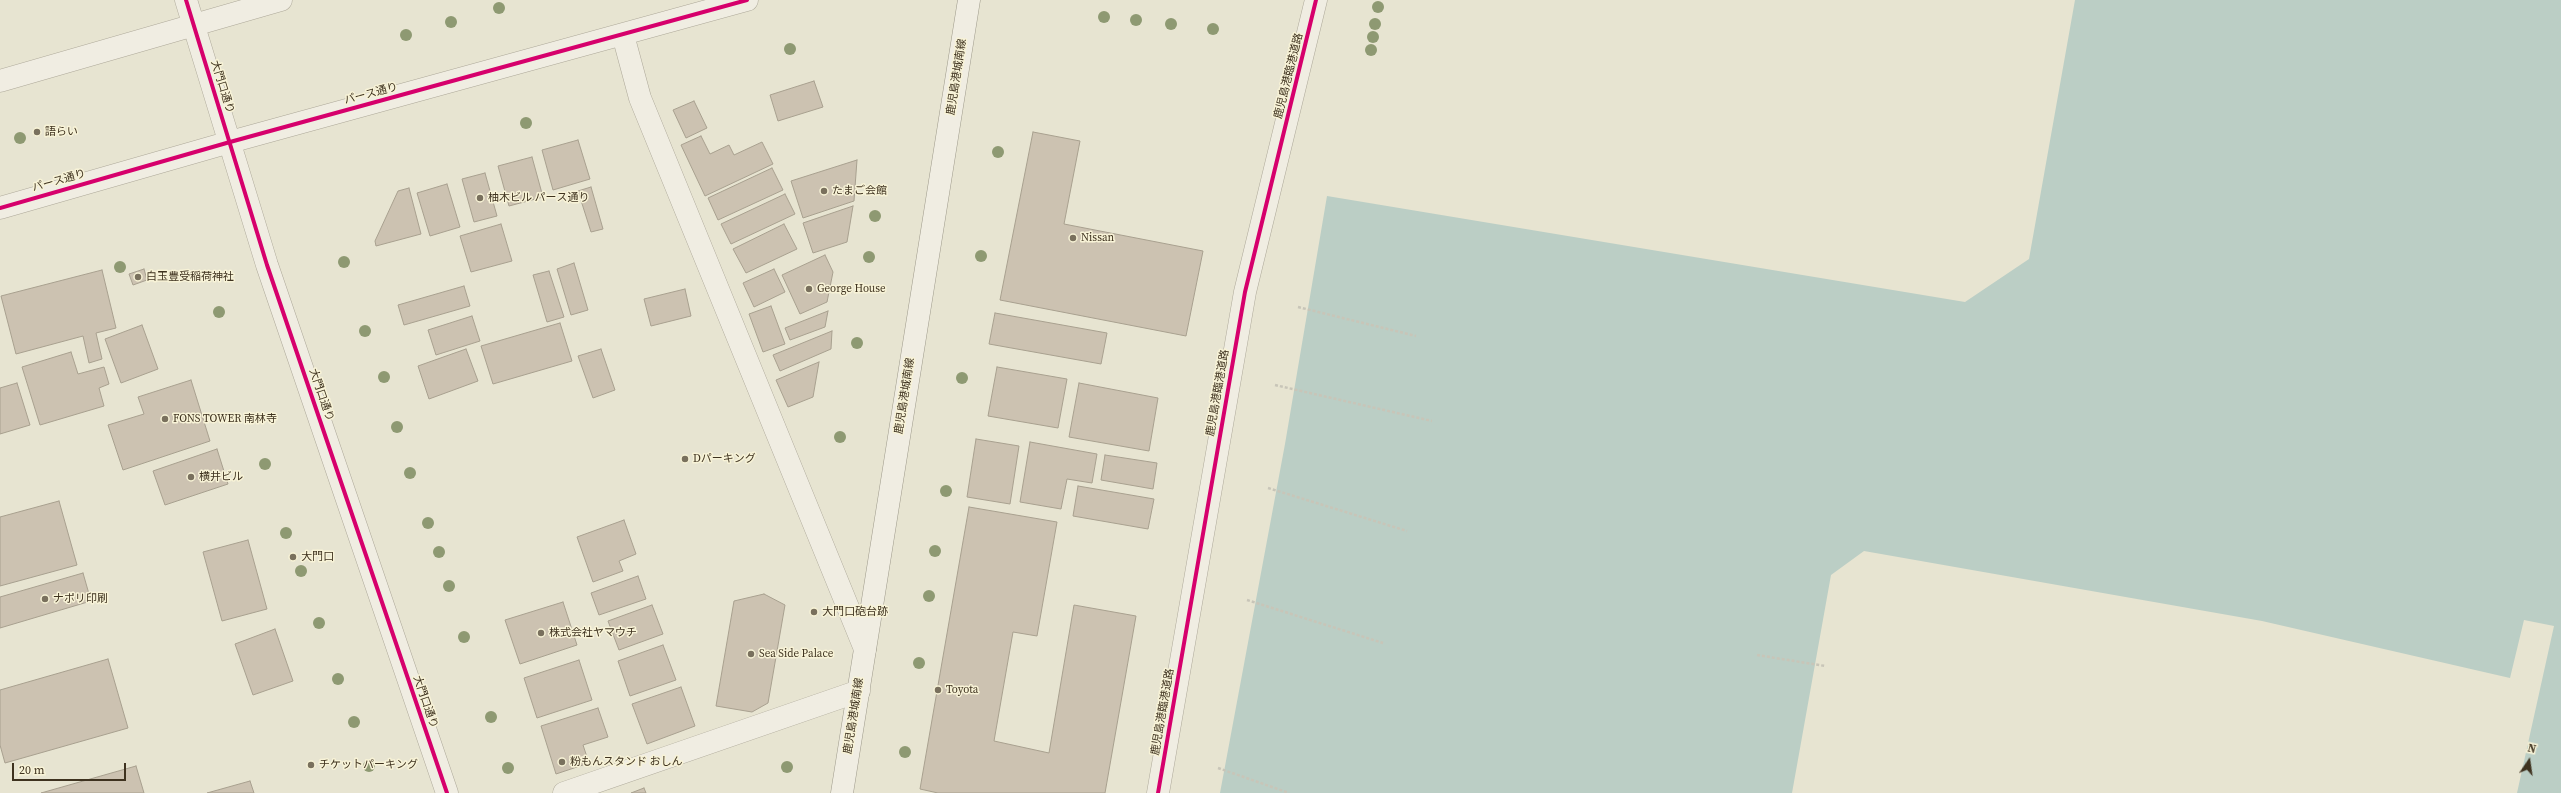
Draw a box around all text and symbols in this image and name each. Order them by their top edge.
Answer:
street label: 鹿児島港臨港道路 [1272,32,1306,120]
street label: 鹿児島港城南線 [944,38,970,116]
street label: 大門口通り [208,59,236,115]
street label: パース通り [343,81,399,107]
place label: 語らい [45,125,78,139]
marker: 語らい [32,127,42,137]
street label: パース通り [31,167,87,195]
place label: たまご会館 [832,184,887,198]
marker: たまご会館 [819,186,829,196]
place label: 柚木ビル パース通り [488,191,590,205]
marker: 柚木ビル パース通り [475,193,485,203]
place label: Nissan [1081,231,1114,245]
marker: Nissan [1068,233,1078,243]
place label: 白玉豊受稲荷神社 [146,270,234,284]
marker: 白玉豊受稲荷神社 [133,272,143,282]
place label: George House [817,282,886,296]
marker: George House [804,284,814,294]
street label: 鹿児島港臨港道路 [1204,349,1232,437]
street label: 鹿児島港城南線 [892,357,918,435]
street label: 大門口通り [306,367,336,423]
place label: FONS TOWER 南林寺 [173,412,277,426]
marker: FONS TOWER 南林寺 [160,414,170,424]
place label: Dパーキング [693,452,756,466]
marker: Dパーキング [680,454,690,464]
place label: 横井ビル [199,470,243,484]
marker: 横井ビル [186,472,196,482]
place label: 大門口 [301,550,334,564]
marker: 大門口 [288,552,298,562]
place label: ナポリ印刷 [53,592,108,606]
marker: ナポリ印刷 [40,594,50,604]
place label: 大門口砲台跡 [822,605,888,619]
marker: 大門口砲台跡 [809,607,819,617]
place label: 株式会社ヤマウチ [549,626,637,640]
marker: 株式会社ヤマウチ [536,628,546,638]
place label: Sea Side Palace [759,647,833,661]
marker: Sea Side Palace [746,649,756,659]
street label: 鹿児島港臨港道路 [1149,668,1177,756]
street label: 大門口通り [410,674,440,730]
street label: 鹿児島港城南線 [841,677,867,755]
place label: Toyota [946,683,978,697]
marker: Toyota [933,685,943,695]
north arrow [2509,741,2549,781]
text: N [2526,741,2537,757]
scale bar [14,755,128,781]
place label: 粉もんスタンド おしん [570,755,683,769]
marker: 粉もんスタンド おしん [557,757,567,767]
place label: チケットパーキング [319,758,418,772]
marker: チケットパーキング [306,760,316,770]
text: 20 m [19,762,45,778]

